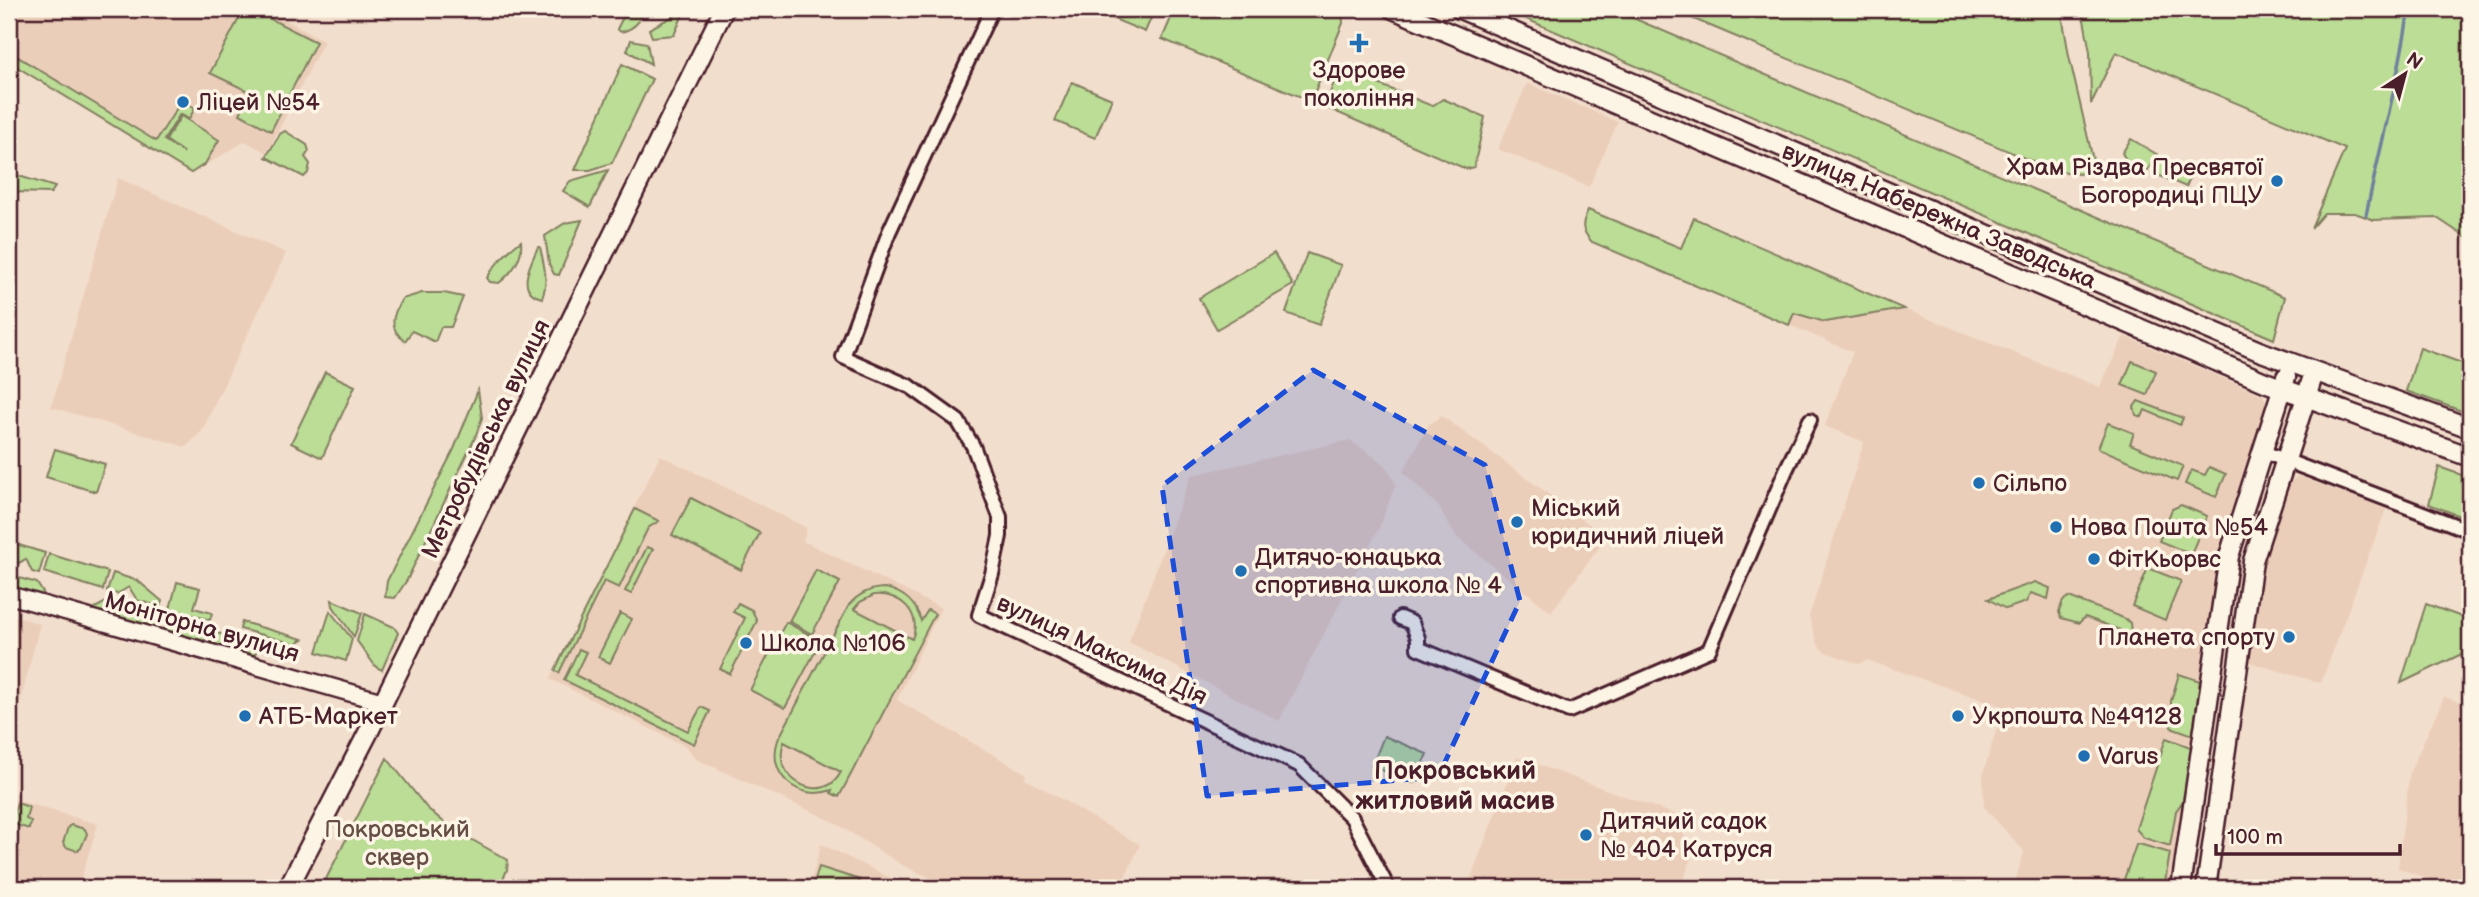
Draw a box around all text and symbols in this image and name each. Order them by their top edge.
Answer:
marker: Здорове покоління [1349,33,1369,53]
north arrow [2370,38,2440,108]
text: N [2402,48,2427,75]
place label: Здорове покоління [1303,56,1415,113]
place label: Ліцей №54 [196,88,320,117]
marker: Ліцей №54 [175,94,191,110]
street label: вулиця Набережна Заводська [1778,137,2100,295]
place label: Храм Різдва Пресвятої Богородиці ПЦУ [2007,153,2264,210]
marker: Храм Різдва Пресвятої Богородиці ПЦУ [2269,173,2285,189]
street label: Метробудівська вулиця [415,315,557,563]
place label: Сільпо [1993,469,2067,498]
marker: Сільпо [1971,475,1987,491]
place label: Міський юридичний ліцей [1531,494,1724,551]
place label: Нова Пошта №54 [2070,513,2268,542]
marker: Міський юридичний ліцей [1509,514,1525,530]
marker: Нова Пошта №54 [2048,519,2064,535]
place label: Дитячо-юнацька спортивна школа № 4 [1255,543,1502,600]
place label: ФiтКьорвс [2108,545,2221,574]
marker: ФiтКьорвс [2086,551,2102,567]
marker: Дитячо-юнацька спортивна школа № 4 [1233,563,1249,579]
street label: Моніторна вулиця [101,585,303,669]
street label: вулиця Максима Дія [992,588,1212,712]
place label: Планета спорту [2097,623,2275,652]
place label: Школа №106 [760,629,906,658]
marker: Планета спорту [2281,629,2297,645]
marker: Школа №106 [738,635,754,651]
place label: АТБ-Маркет [258,702,398,731]
place label: Укрпошта №49128 [1972,702,2182,731]
marker: АТБ-Маркет [237,708,253,724]
marker: Укрпошта №49128 [1950,708,1966,724]
place label: Varus [2098,742,2159,771]
marker: Varus [2076,748,2092,764]
district label: Покровський житловий масив [1355,756,1555,817]
place label: Дитячий садок № 404 Катруся [1600,807,1773,864]
scale bar [2216,813,2400,857]
park label: Покровський сквер [324,815,470,872]
text: 100 m [2227,825,2283,850]
marker: Дитячий садок № 404 Катруся [1578,827,1594,843]

